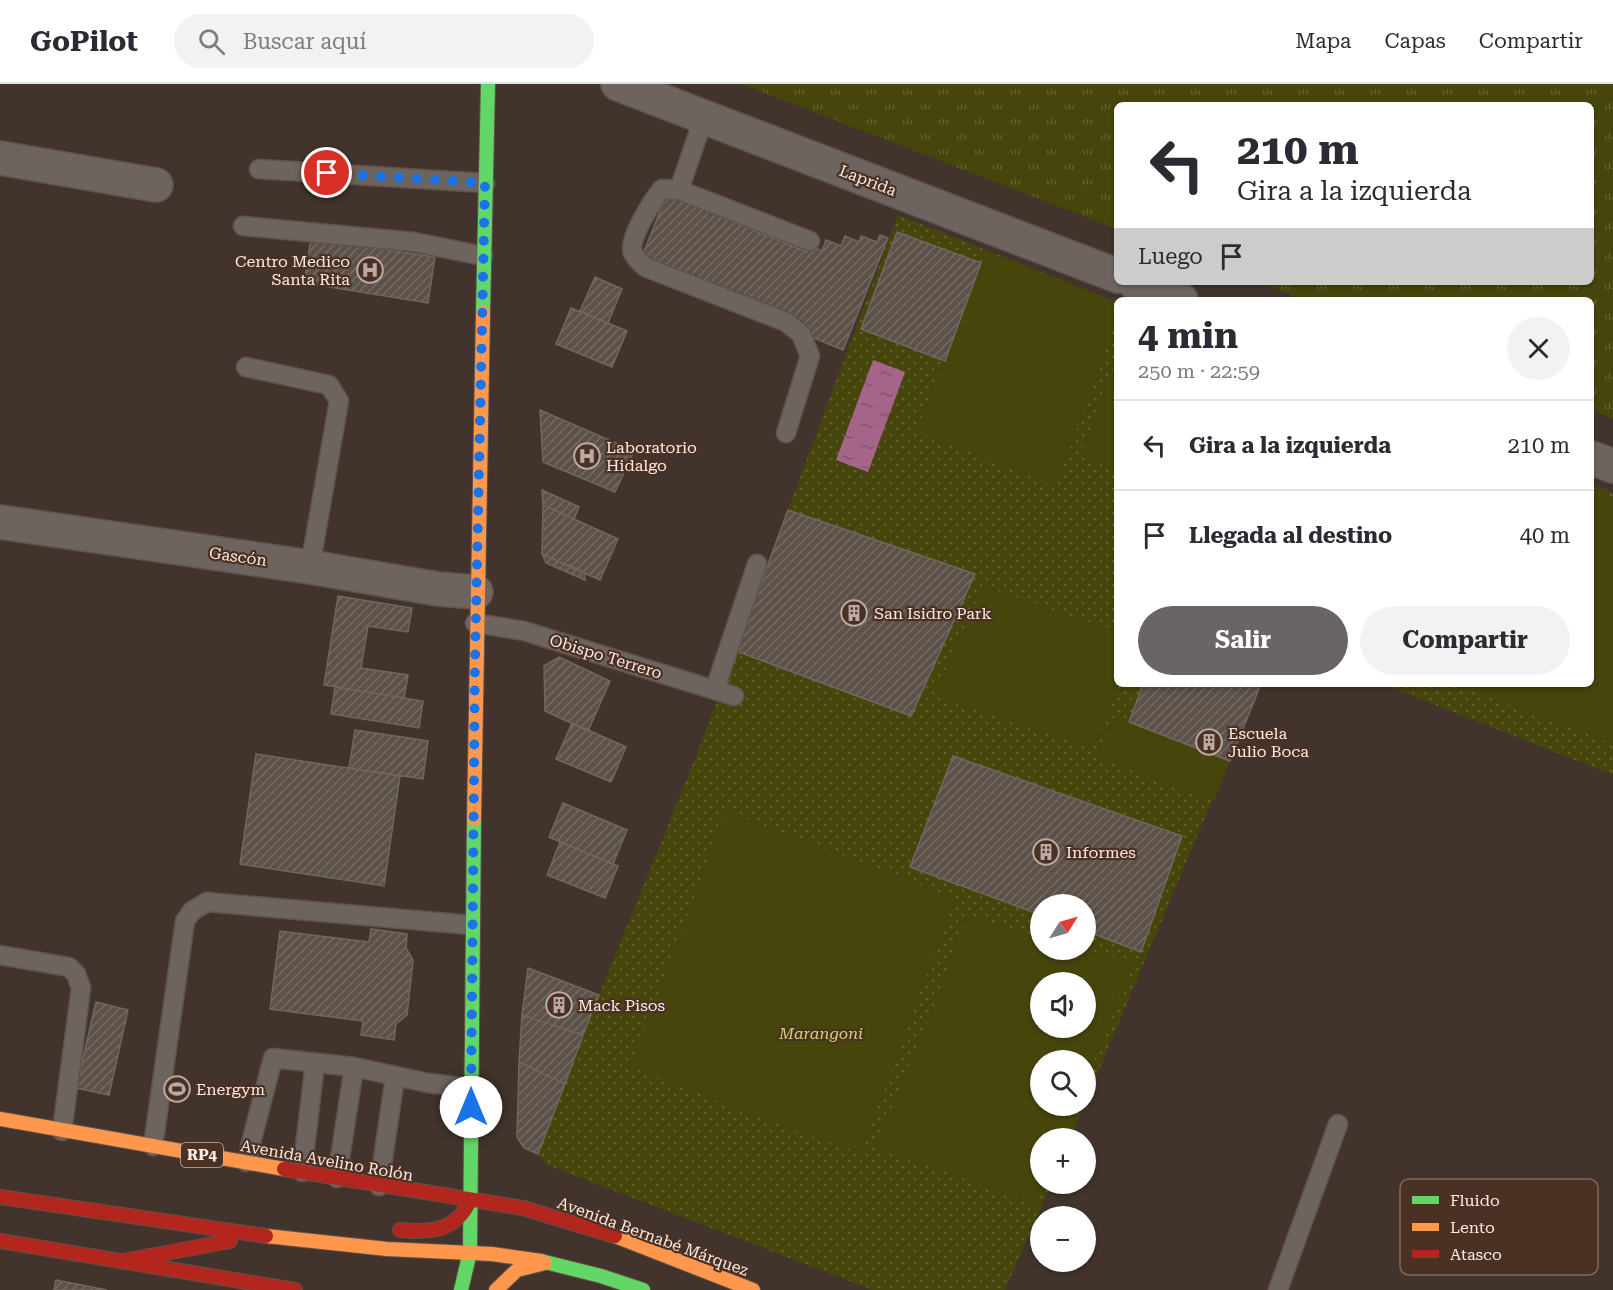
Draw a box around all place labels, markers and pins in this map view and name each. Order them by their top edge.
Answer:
pin [301,147,352,198]
place label: Centro Medico Santa Rita [235,252,350,289]
hospital icon: Centro Medico Santa Rita [355,255,385,285]
place label: Laboratorio Hidalgo [606,438,697,475]
hospital icon: Laboratorio Hidalgo [572,441,602,471]
building icon: San Isidro Park [839,598,869,628]
place label: San Isidro Park [874,604,992,623]
place label: Escuela Julio Boca [1228,724,1309,761]
building icon: Escuela Julio Boca [1194,727,1224,757]
building icon: Informes [1031,837,1061,867]
place label: Informes [1066,843,1136,862]
building icon: Mack Pisos [544,990,574,1020]
place label: Mack Pisos [578,996,666,1015]
sports icon: Energym [162,1074,192,1104]
place label: Energym [196,1080,265,1099]

